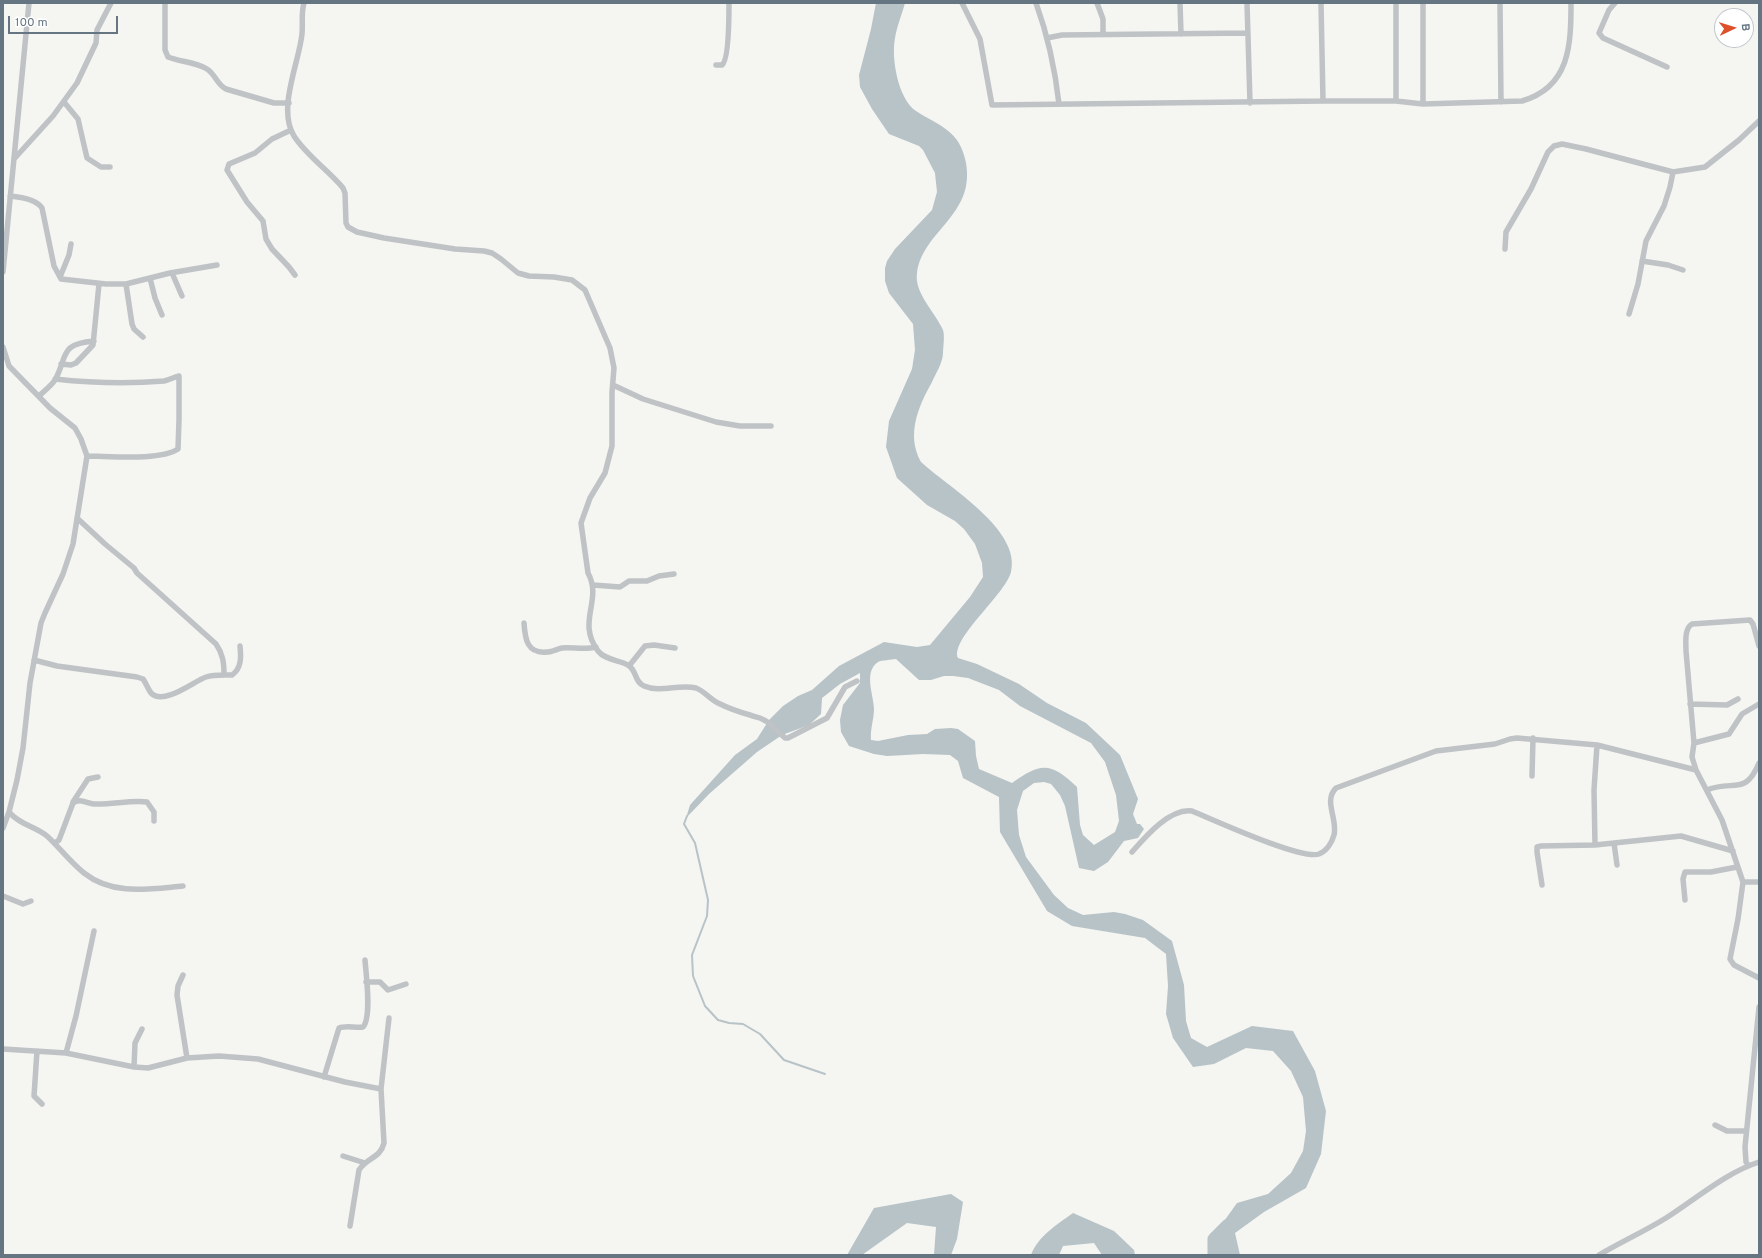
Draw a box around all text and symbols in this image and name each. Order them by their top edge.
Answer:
scale bar [10,8,120,34]
north arrow [1714,8,1754,48]
text: 100 m [15,15,48,31]
text: B [1738,23,1752,32]

